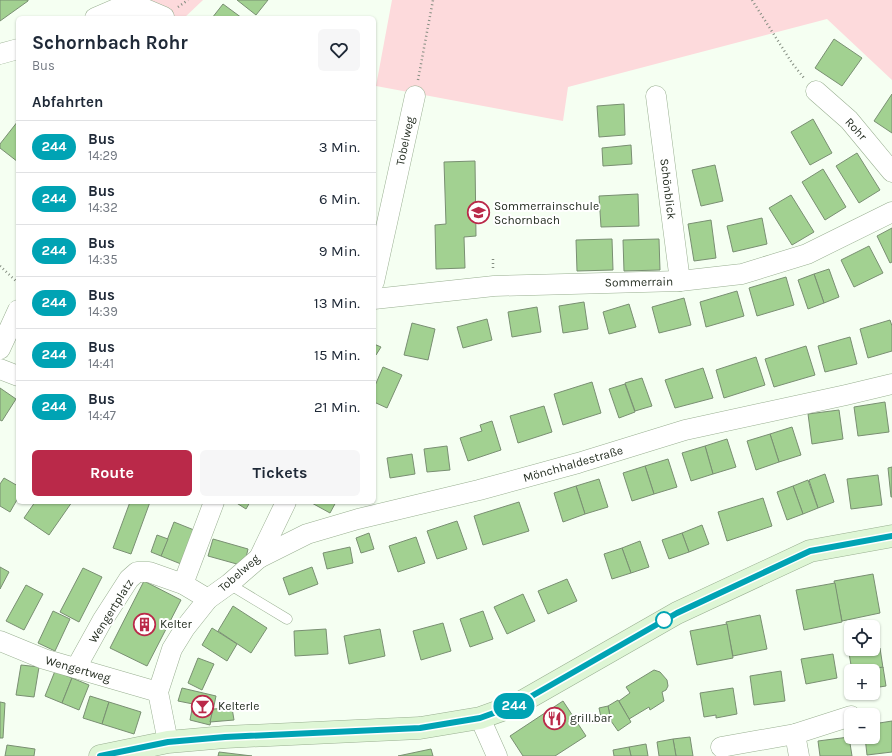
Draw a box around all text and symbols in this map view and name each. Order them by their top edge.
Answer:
button: heart [318,29,360,71]
text: Schornbach Rohr [32,32,188,54]
text: Bus [32,58,55,73]
text: Abfahrten [32,93,103,111]
street label: Tobelweg [393,115,417,167]
street label: Rohr [842,115,870,144]
text: Bus [88,130,115,148]
text: 244 [41,138,67,155]
text: 3 Min. [319,138,360,156]
text: 14:29 [88,148,118,163]
street label: Schönblick [657,158,679,221]
text: Bus [88,182,115,200]
text: 244 [41,190,67,207]
text: 6 Min. [319,190,360,208]
place label: Sommerrainschule Schornbach [494,199,599,227]
text: 14:32 [88,200,118,215]
school or university icon: Sommerrainschule Schornbach [466,200,492,226]
text: Bus [88,234,115,252]
text: 244 [41,242,67,259]
text: 9 Min. [319,242,360,260]
text: 14:35 [88,252,118,267]
street label: Sommerrain [605,274,673,290]
text: Bus [88,286,115,304]
text: 244 [41,294,67,311]
text: 13 Min. [314,294,360,312]
text: 14:39 [88,304,118,319]
text: Bus [88,338,115,356]
text: 244 [41,346,67,363]
text: 15 Min. [314,346,360,364]
text: 14:41 [88,356,114,371]
text: Bus [88,390,115,408]
text: 244 [41,398,67,415]
text: 21 Min. [314,398,360,416]
text: 14:47 [88,408,116,423]
street label: Mönchhaldestraße [521,443,625,485]
button: Route [32,450,192,496]
button: Tickets [200,450,360,496]
street label: Tobelweg [216,551,263,595]
street label: Wengertplatz [86,576,136,646]
building icon: Kelter [132,611,158,637]
unlabelled marker [655,611,673,629]
place label: Kelter [160,617,192,631]
map controls [844,620,880,744]
button: locate [844,620,880,656]
street label: Wengertweg [44,653,112,685]
button: + [844,664,880,700]
bar icon: Kelterle [190,693,216,719]
line badge: 244 [491,693,537,719]
text: 244 [501,697,527,714]
place label: Kelterle [218,699,259,713]
restaurant icon: grill.bar [542,705,568,731]
button: − [844,708,880,744]
place label: grill.bar [570,711,612,725]

